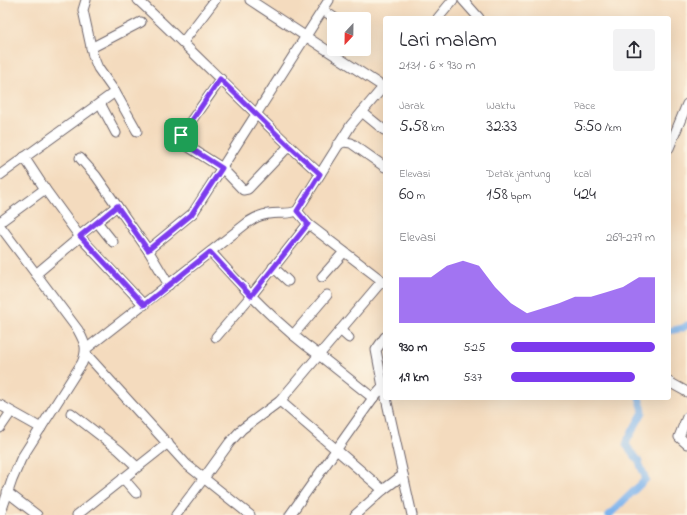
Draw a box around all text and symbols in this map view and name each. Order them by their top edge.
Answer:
north arrow [327,12,371,56]
map controls [327,12,371,56]
text: Lari malam [399,25,497,57]
button: share [613,29,655,71]
text: 21:31 · 6 × 930 m [399,56,475,75]
text: Jarak [399,98,424,114]
text: Waktu [486,98,516,114]
text: Pace [574,98,595,114]
text: 5.58 [399,114,428,139]
text: 32:33 [486,114,517,139]
text: 5:50 [574,114,602,139]
pin [164,118,198,152]
text: km [428,120,444,136]
text: /km [602,120,621,136]
icon: arrive [170,124,192,146]
text: Elevasi [399,166,430,182]
text: Detak jantung [486,166,550,182]
text: kcal [574,166,591,182]
text: 60 [399,182,414,207]
text: 158 [486,182,508,207]
text: 424 [574,182,596,207]
text: m [414,188,425,204]
text: bpm [508,188,531,204]
text: Elevasi [399,228,436,247]
text: 269–279 m [606,228,655,247]
text: 930 m [399,338,427,357]
text: 5:25 [463,338,485,357]
text: 1.9 km [399,368,429,387]
text: 5:37 [463,368,482,387]

